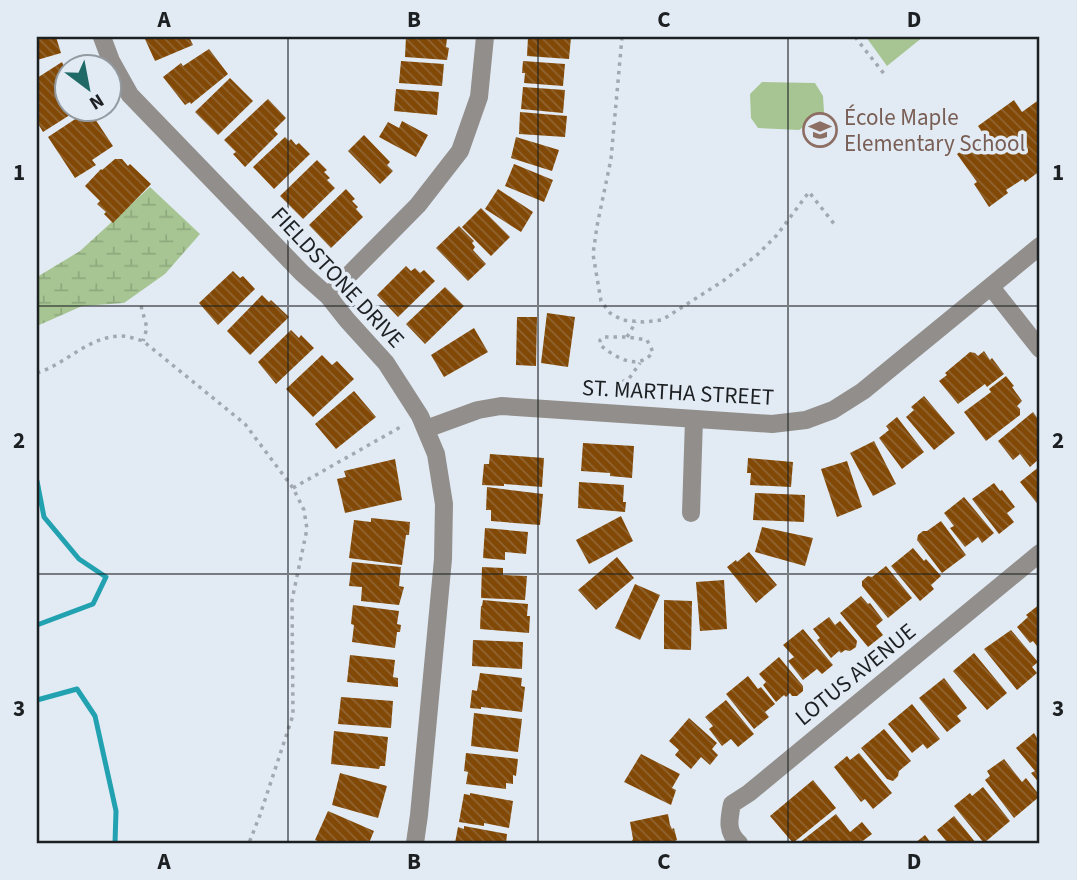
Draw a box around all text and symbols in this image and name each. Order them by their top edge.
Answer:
text: A [156,3,171,36]
text: B [407,3,421,36]
text: C [657,3,671,36]
text: D [907,3,921,36]
north arrow [52,52,122,122]
text: N [84,86,109,116]
place label: École Maple Elementary School [844,101,1025,160]
school or university icon: École Maple Elementary School [801,111,839,149]
text: 1 [13,156,25,189]
text: 1 [1052,156,1064,189]
street label: FIELDSTONE DRIVE [263,199,412,355]
street label: ST. MARTHA STREET [581,371,775,414]
text: 2 [13,424,25,457]
text: 2 [1052,424,1064,457]
street label: LOTUS AVENUE [788,615,923,734]
text: 3 [13,692,25,725]
text: 3 [1052,692,1064,725]
text: A [156,845,171,878]
text: B [407,845,421,878]
text: C [657,845,671,878]
text: D [907,845,921,878]

